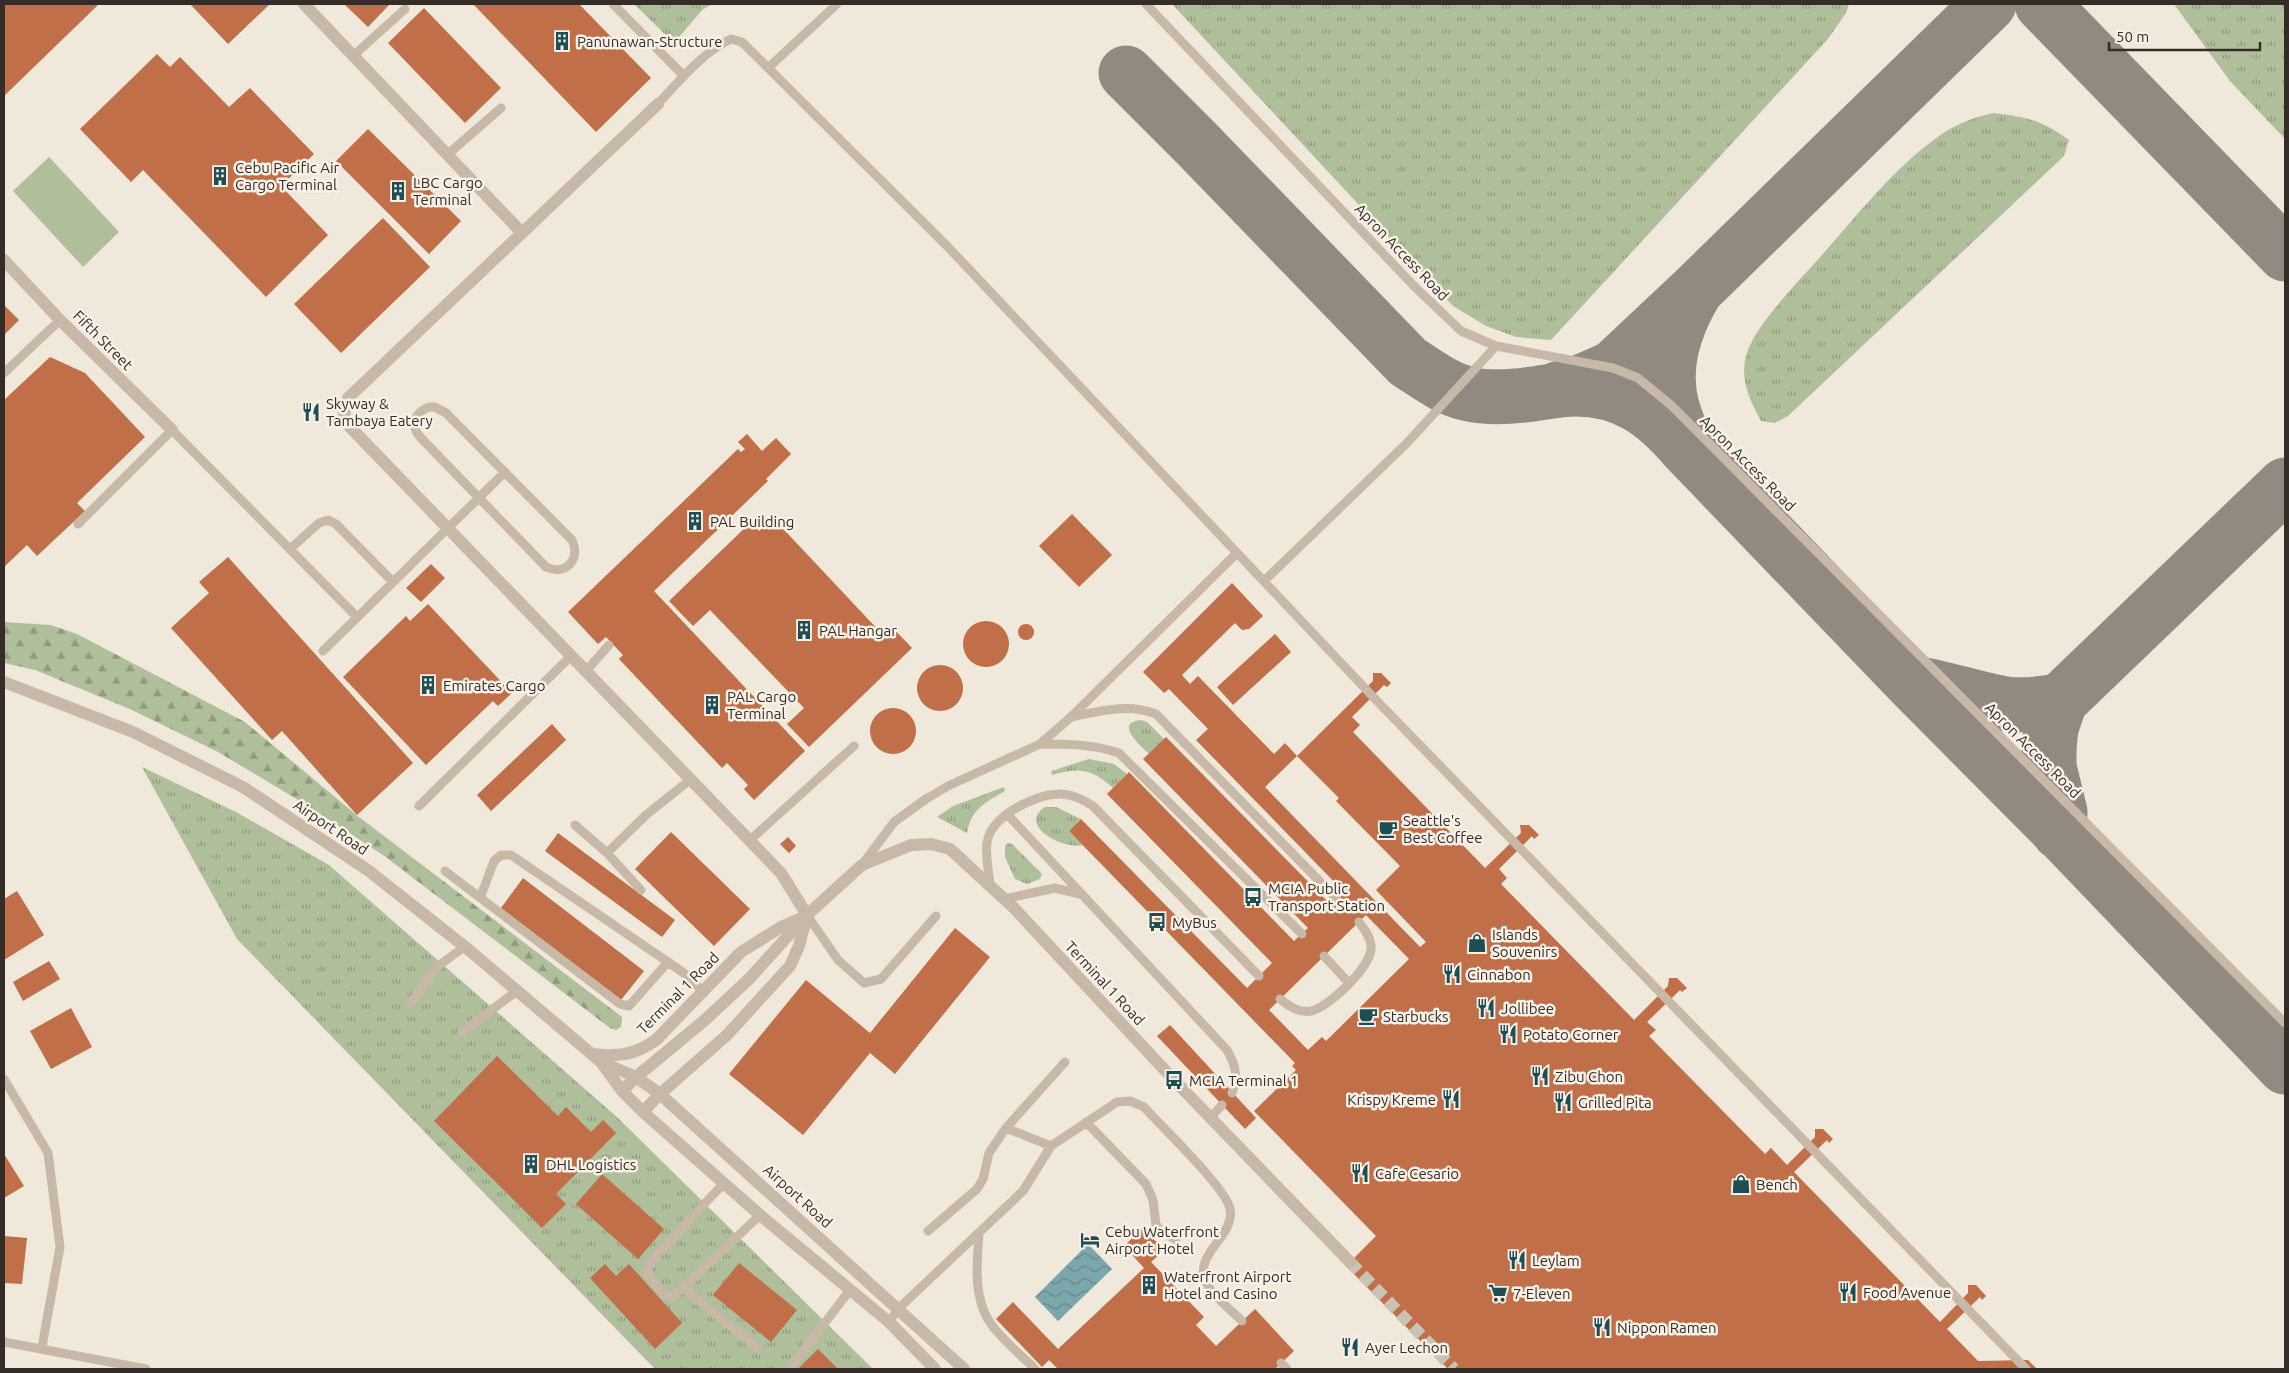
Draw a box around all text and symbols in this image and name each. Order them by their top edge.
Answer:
scale bar [2109,20,2260,52]
text: 50 m [2116,28,2149,45]
building icon: Panunawan-Structure [551,30,573,52]
place label: Panunawan-Structure [577,33,723,50]
place label: Cebu Pacific Air Cargo Terminal [235,159,340,193]
building icon: Cebu Pacific Air Cargo Terminal [209,165,231,187]
place label: LBC Cargo Terminal [413,174,483,208]
building icon: LBC Cargo Terminal [387,180,409,202]
street label: Apron Access Road [1351,200,1453,304]
street label: Fifth Street [70,307,136,373]
place label: Skyway & Tambaya Eatery [326,395,433,429]
restaurant icon: Skyway & Tambaya Eatery [300,401,322,423]
street label: Apron Access Road [1697,412,1799,514]
building icon: PAL Building [684,510,706,532]
place label: PAL Building [710,513,794,530]
building icon: PAL Hangar [793,619,815,641]
place label: PAL Hangar [819,622,897,639]
building icon: Emirates Cargo [417,674,439,696]
place label: Emirates Cargo [443,677,545,694]
place label: PAL Cargo Terminal [727,688,796,722]
building icon: PAL Cargo Terminal [701,694,723,716]
street label: Apron Access Road [1982,699,2084,801]
street label: Airport Road [291,796,371,858]
place label: Seattle's Best Coffee [1403,812,1483,846]
cafe icon: Seattle's Best Coffee [1377,818,1399,840]
place label: MCIA Public Transport Station [1268,880,1385,914]
bus stop icon: MCIA Public Transport Station [1242,886,1264,908]
bus stop icon: MyBus [1146,911,1168,933]
place label: MyBus [1172,914,1217,931]
place label: Islands Souvenirs [1492,926,1557,960]
shop icon: Islands Souvenirs [1466,932,1488,954]
street label: Terminal 1 Road [1062,938,1148,1028]
street label: Terminal 1 Road [634,949,722,1037]
restaurant icon: Cinnabon [1441,963,1463,985]
place label: Cinnabon [1467,966,1531,983]
restaurant icon: Jollibee [1475,997,1497,1019]
place label: Jollibee [1501,1000,1554,1017]
cafe icon: Starbucks [1357,1005,1379,1027]
place label: Starbucks [1383,1008,1449,1025]
restaurant icon: Potato Corner [1497,1023,1519,1045]
place label: Potato Corner [1523,1026,1619,1043]
restaurant icon: Zibu Chon [1529,1065,1551,1087]
place label: Zibu Chon [1555,1068,1623,1085]
bus stop icon: MCIA Terminal 1 [1163,1069,1185,1091]
place label: MCIA Terminal 1 [1189,1072,1299,1089]
restaurant icon: Krispy Kreme [1440,1088,1462,1110]
place label: Krispy Kreme [1347,1091,1436,1108]
restaurant icon: Grilled Pita [1552,1091,1574,1113]
place label: Grilled Pita [1578,1094,1652,1111]
building icon: DHL Logistics [520,1153,542,1175]
place label: DHL Logistics [546,1156,636,1173]
street label: Airport Road [760,1161,836,1231]
restaurant icon: Cafe Cesario [1349,1162,1371,1184]
place label: Cafe Cesario [1375,1165,1459,1182]
shop icon: Bench [1730,1173,1752,1195]
place label: Bench [1756,1176,1798,1193]
place label: Cebu Waterfront Airport Hotel [1105,1223,1219,1257]
hotel icon: Cebu Waterfront Airport Hotel [1079,1229,1101,1251]
restaurant icon: Leylam [1506,1249,1528,1271]
place label: Leylam [1532,1252,1580,1269]
place label: Waterfront Airport Hotel and Casino [1164,1268,1291,1302]
building icon: Waterfront Airport Hotel and Casino [1138,1274,1160,1296]
restaurant icon: Food Avenue [1837,1281,1859,1303]
supermarket icon: 7-Eleven [1487,1282,1509,1304]
place label: Food Avenue [1863,1284,1951,1301]
place label: 7-Eleven [1513,1285,1571,1302]
restaurant icon: Nippon Ramen [1591,1316,1613,1338]
place label: Nippon Ramen [1617,1319,1717,1336]
restaurant icon: Ayer Lechon [1339,1336,1361,1358]
place label: Ayer Lechon [1365,1339,1448,1356]

